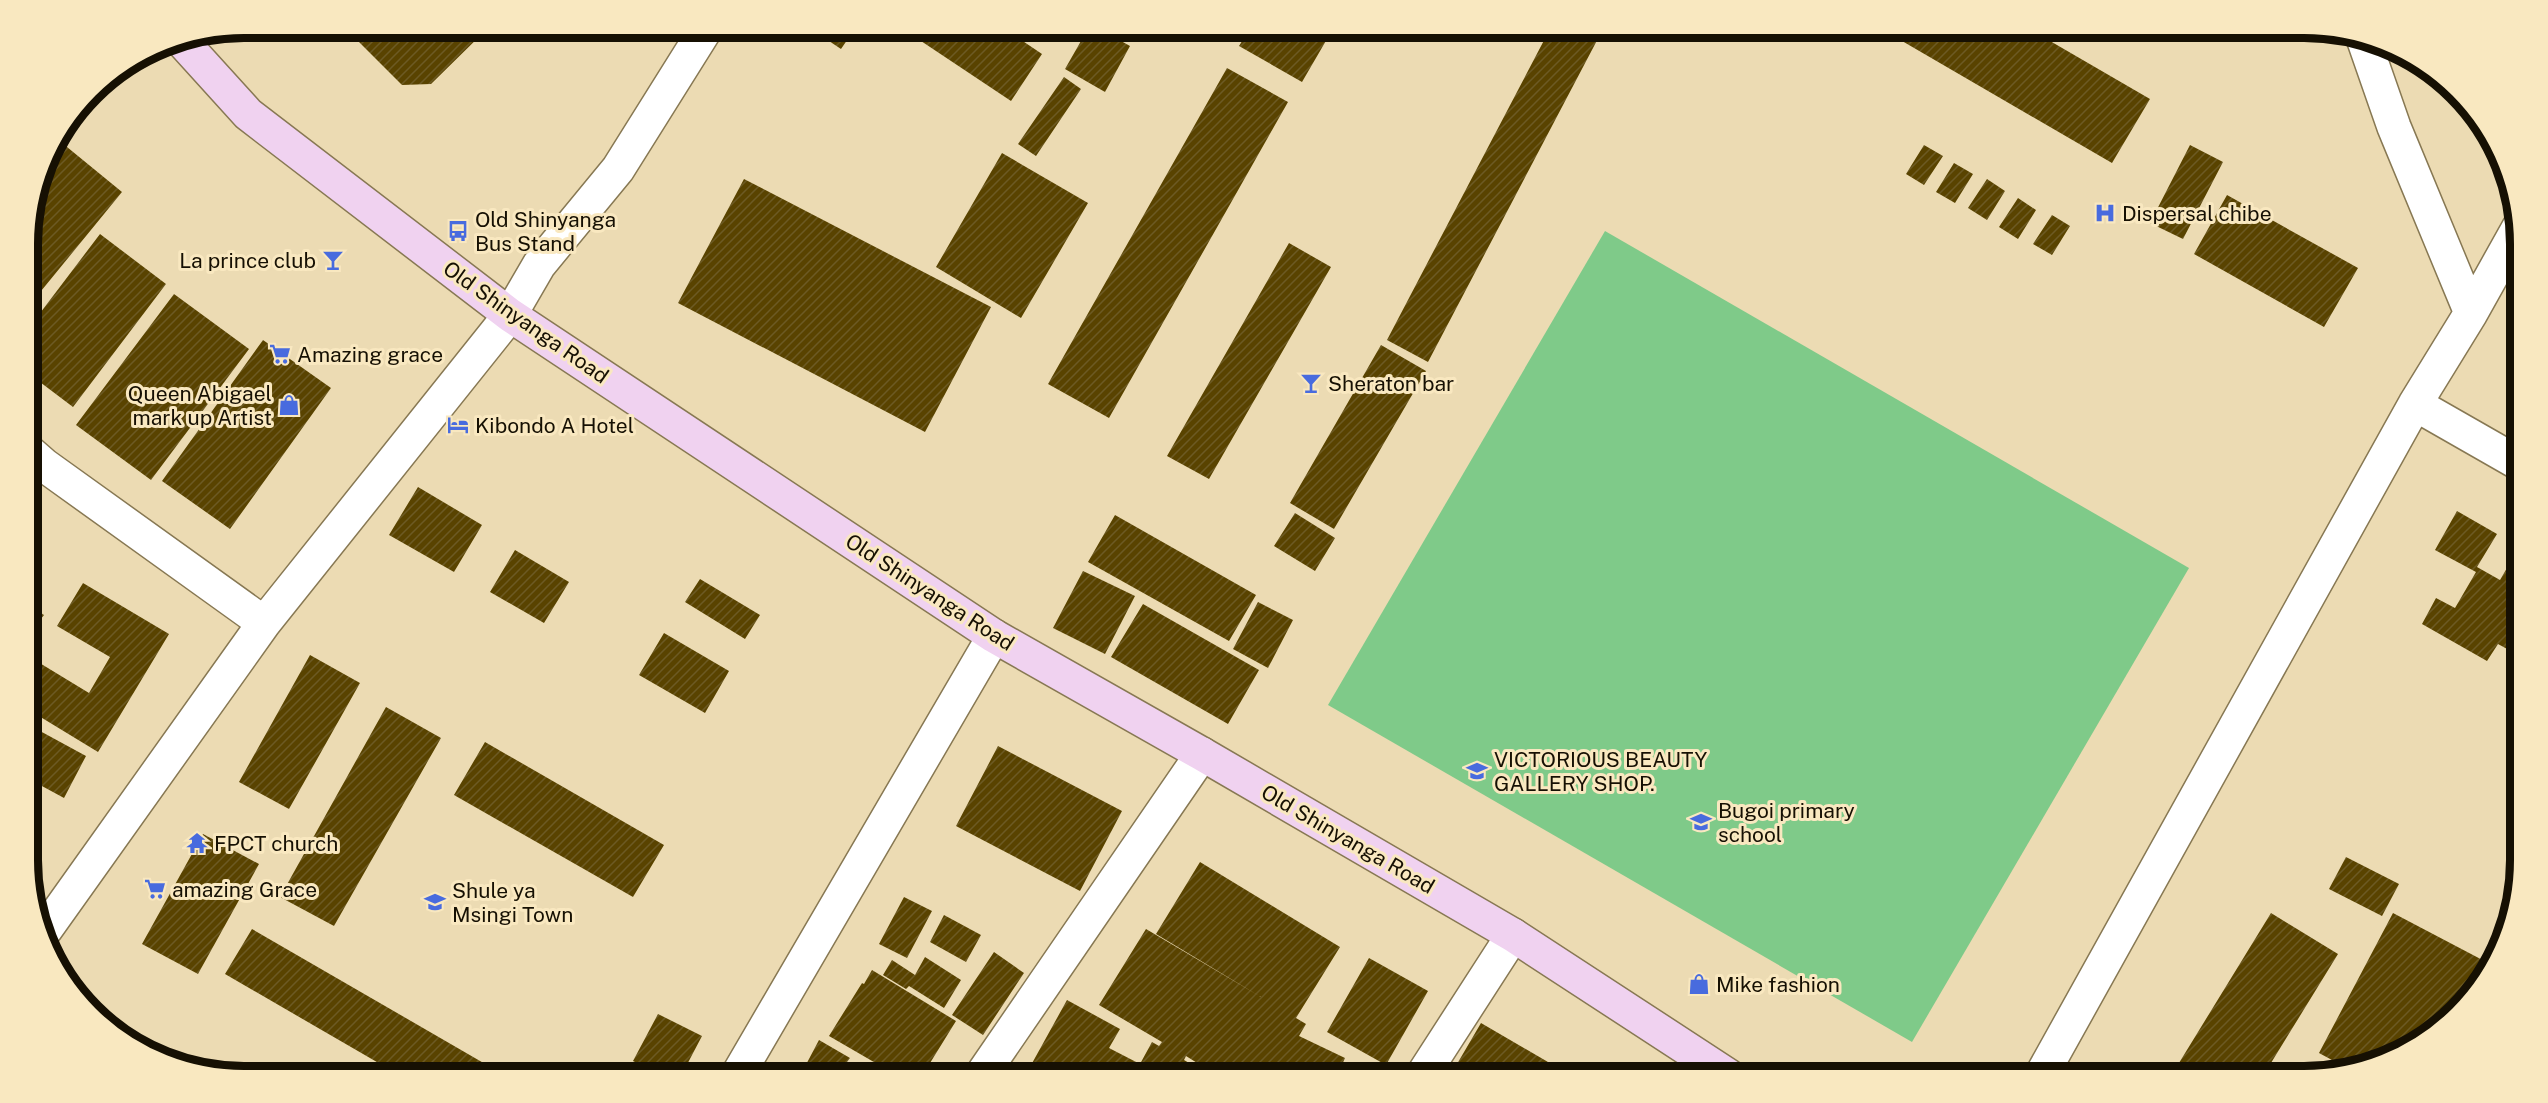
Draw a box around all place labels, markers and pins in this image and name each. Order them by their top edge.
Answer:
hospital icon: Dispersal chibe [2093,201,2117,225]
place label: Dispersal chibe [2122,201,2272,226]
place label: Old Shinyanga Bus Stand [475,207,616,256]
bus stop icon: Old Shinyanga Bus Stand [446,219,470,243]
place label: La prince club [179,248,316,273]
bar icon: La prince club [321,248,345,272]
supermarket icon: Amazing grace [268,342,292,366]
place label: Amazing grace [297,342,443,367]
bar icon: Sheraton bar [1299,371,1323,395]
place label: Sheraton bar [1328,371,1454,396]
place label: Queen Abigael mark up Artist [128,381,272,430]
shop icon: Queen Abigael mark up Artist [277,393,301,417]
hotel icon: Kibondo A Hotel [446,413,470,437]
place label: Kibondo A Hotel [475,413,634,438]
place label: VICTORIOUS BEAUTY GALLERY SHOP. [1494,747,1707,796]
school or university icon: VICTORIOUS BEAUTY GALLERY SHOP. [1465,759,1489,783]
place label: Bugoi primary school [1718,798,1855,847]
school or university icon: Bugoi primary school [1689,810,1713,834]
temple icon: FPCT church [185,831,209,855]
place label: FPCT church [214,831,338,856]
supermarket icon: amazing Grace [143,877,167,901]
place label: amazing Grace [172,877,317,902]
place label: Shule ya Msingi Town [452,878,573,927]
school or university icon: Shule ya Msingi Town [423,890,447,914]
shop icon: Mike fashion [1687,972,1711,996]
place label: Mike fashion [1716,972,1840,997]

